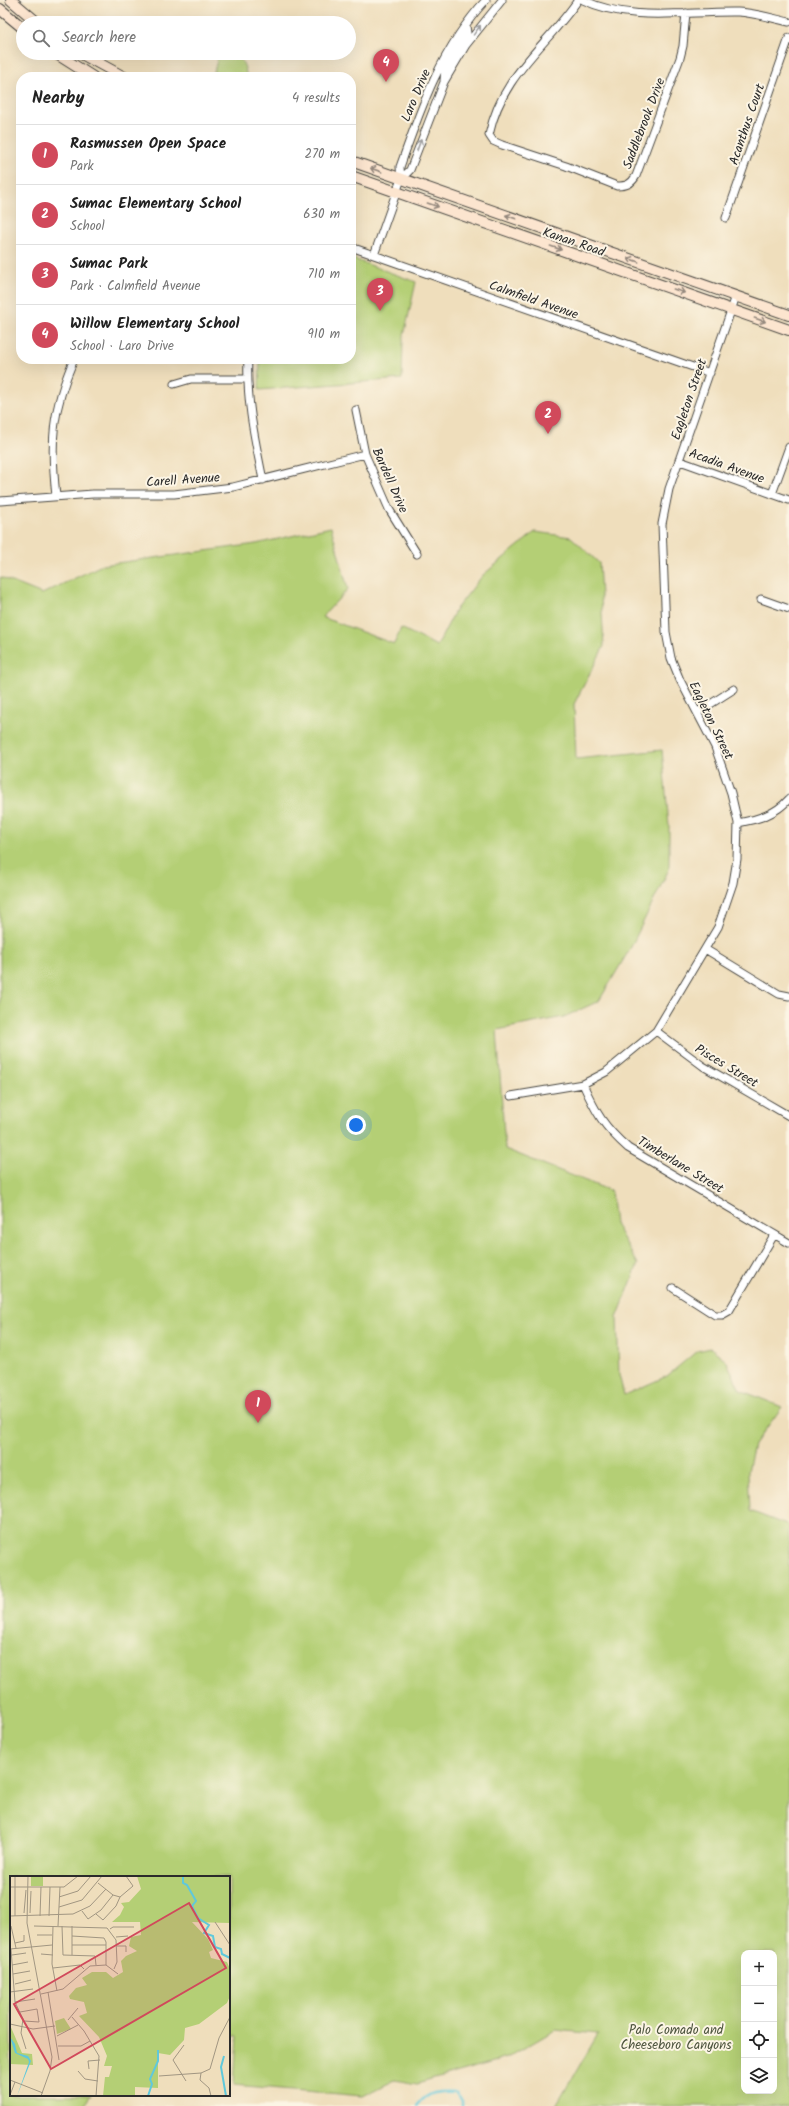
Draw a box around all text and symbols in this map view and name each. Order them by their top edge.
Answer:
search box [16,16,356,60]
one-way arrow [473,24,481,35]
text: Search here [62,26,136,50]
icon: search [30,27,52,49]
pin: 4 [373,49,399,82]
street label: Laro Drive [396,66,437,125]
street label: Saddlebrook Drive [617,75,672,172]
street label: Acanthus Court [724,80,771,168]
text: Nearby [32,85,84,112]
text: 4 results [292,88,340,109]
text: Rasmussen Open Space [70,132,226,156]
one-way arrow [416,140,424,152]
text: 1 [43,144,47,165]
text: 270 m [304,144,340,165]
text: Park [70,156,94,177]
one-way arrow [371,166,383,174]
text: Sumac Elementary School [70,192,241,216]
one-way arrow [427,202,440,209]
text: 2 [41,204,49,225]
text: 630 m [303,204,340,225]
one-way arrow [505,213,517,221]
text: School [70,216,105,237]
street label: Kanan Road [539,222,608,263]
one-way arrow [549,245,562,252]
text: Sumac Park [70,252,147,276]
one-way arrow [627,256,640,263]
text: 3 [41,264,49,285]
text: 710 m [308,264,340,285]
street label: Calmfield Avenue [486,275,581,326]
text: Park · Calmfield Avenue [70,276,200,297]
pin: 3 [367,278,393,311]
one-way arrow [672,288,685,295]
text: Willow Elementary School [70,312,240,336]
one-way arrow [754,316,766,324]
text: 4 [41,324,49,345]
text: 910 m [308,324,340,345]
text: School · Laro Drive [70,336,174,357]
street label: Eagleton Street [666,355,713,443]
pin: 2 [535,401,561,434]
street label: Acadia Avenue [686,443,767,490]
street label: Bardell Drive [366,444,413,517]
street label: Carell Avenue [146,467,221,494]
street label: Eagleton Street [683,678,739,764]
street label: Pisces Street [690,1039,763,1094]
your location [346,1115,366,1135]
street label: Timberlane Street [633,1131,728,1200]
pin: 1 [245,1390,271,1423]
inset map [10,1876,230,2096]
map controls [741,1950,777,2094]
button: + [741,1950,777,1986]
button: − [741,1986,777,2022]
park label: Palo Comado and Cheeseboro Canyons [620,2020,732,2056]
button: locate [741,2022,777,2058]
button: layers [741,2058,777,2094]

